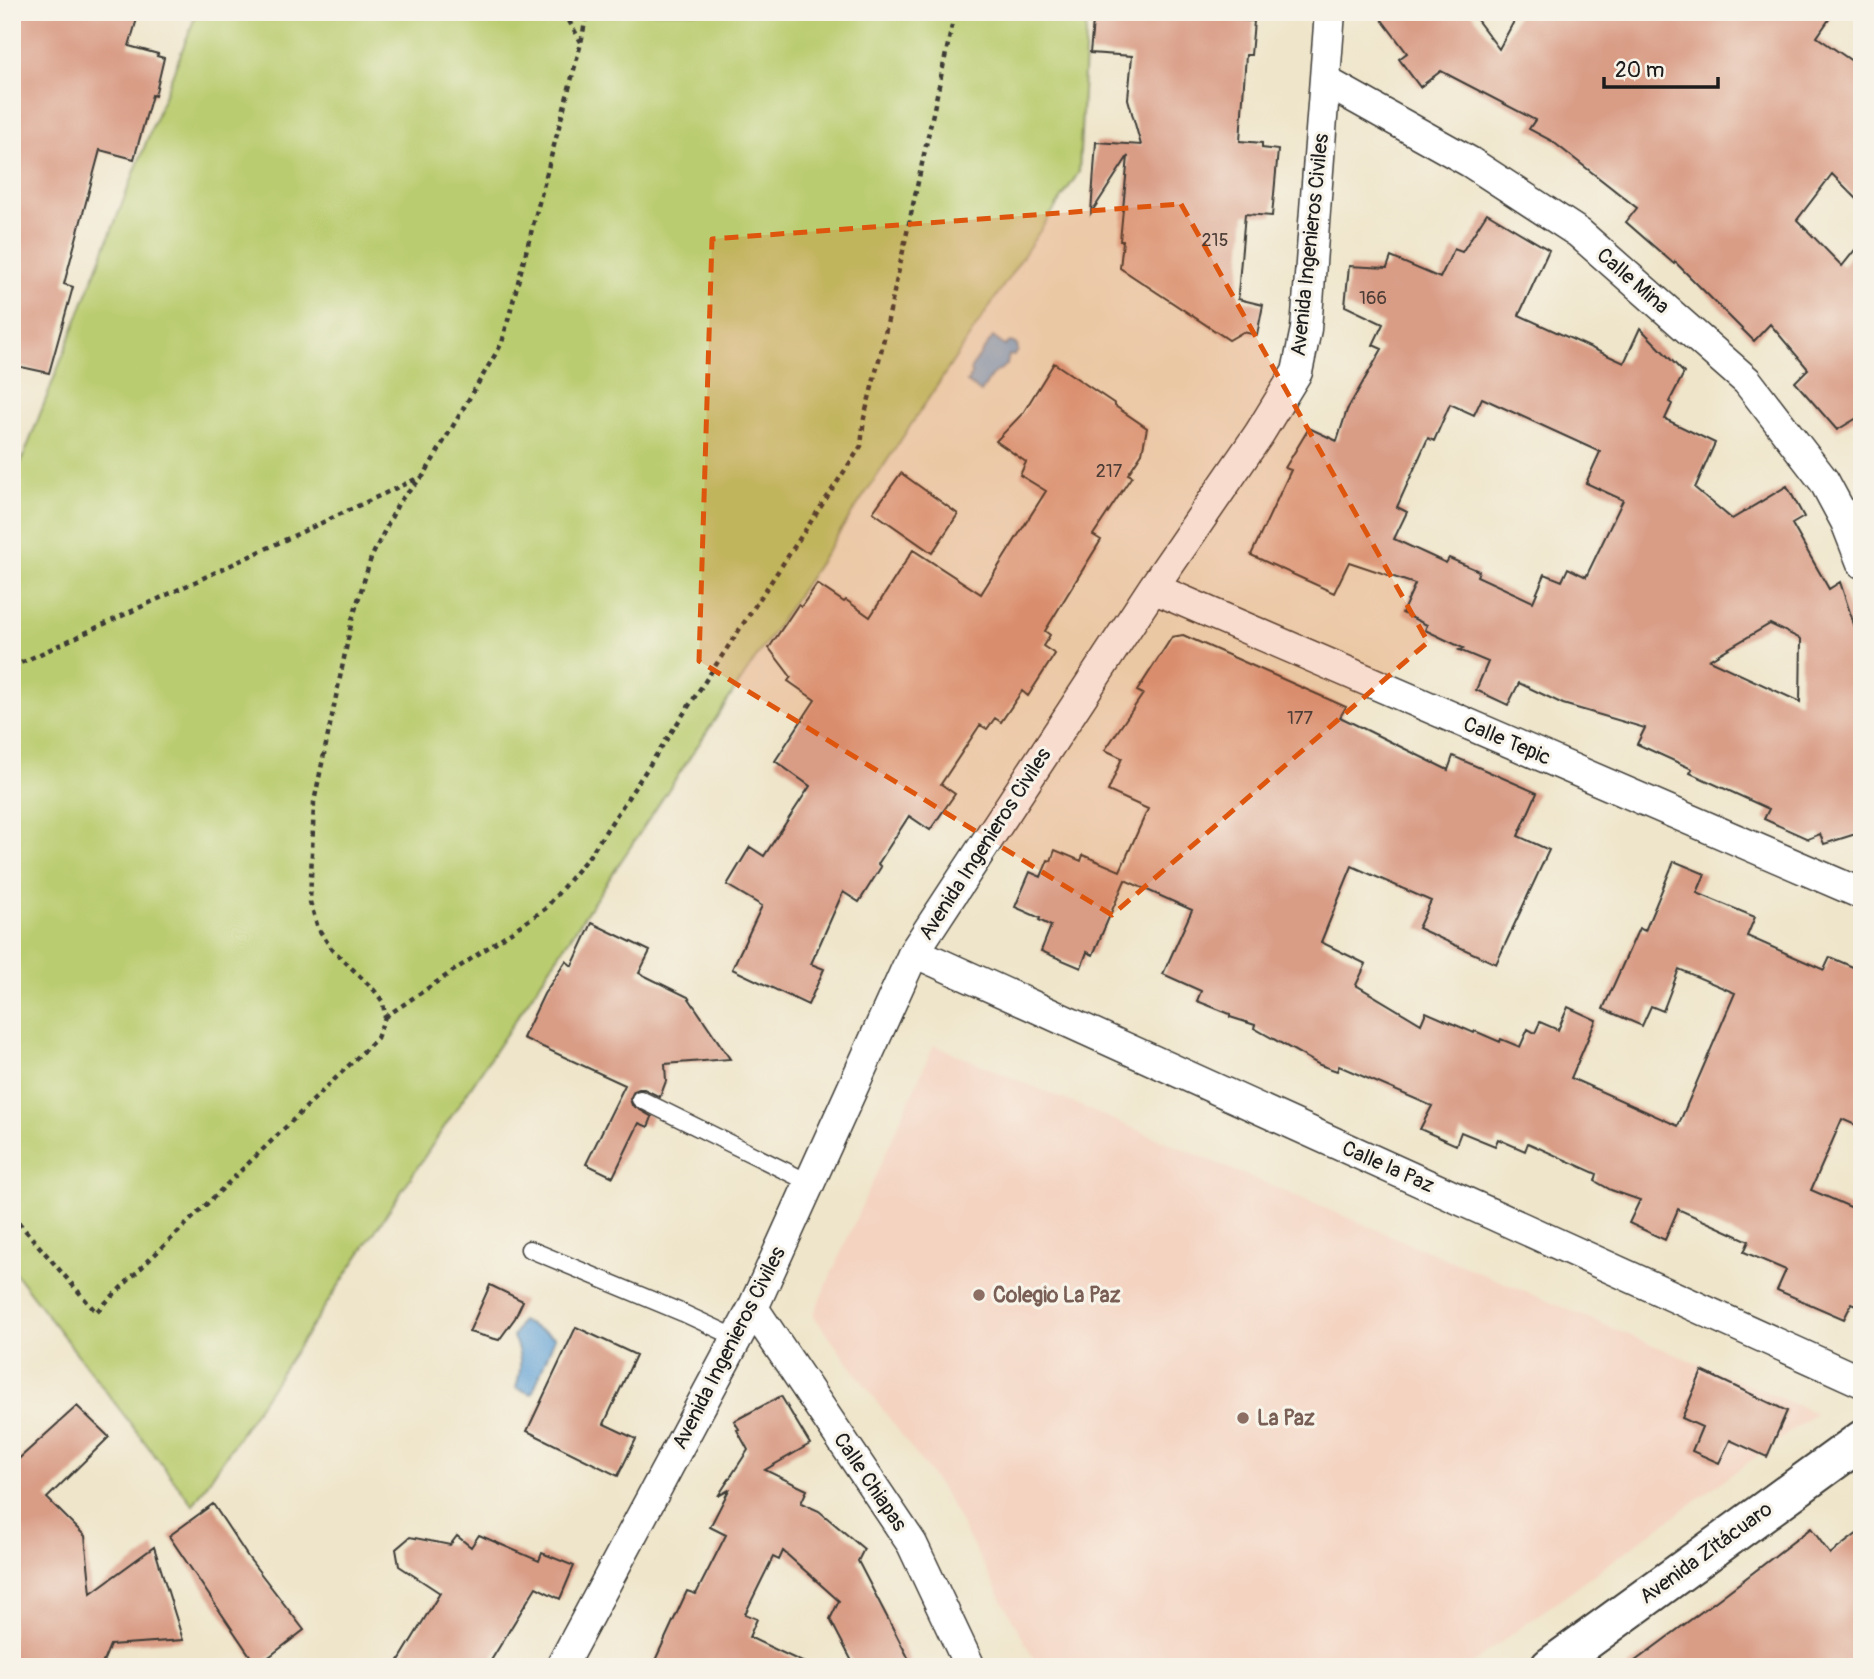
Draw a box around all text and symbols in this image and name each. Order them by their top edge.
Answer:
scale bar [1604,46,1718,90]
text: 20 m [1615,57,1664,84]
street label: Avenida Ingenieros Civiles [1285,132,1335,358]
house number: 215 [1202,229,1228,252]
street label: Calle Mina [1591,242,1675,320]
house number: 166 [1359,287,1387,310]
house number: 217 [1096,460,1123,483]
house number: 177 [1287,707,1314,730]
street label: Calle Tepic [1459,710,1555,772]
street label: Avenida Ingenieros Civiles [913,742,1058,945]
street label: Calle la Paz [1338,1135,1438,1199]
street label: Avenida Ingenieros Civiles [666,1242,792,1454]
place label: Colegio La Paz [993,1282,1120,1309]
marker: Colegio La Paz [971,1287,987,1303]
place label: La Paz [1257,1405,1315,1432]
marker: La Paz [1235,1410,1251,1426]
street label: Calle Chiapas [827,1428,913,1537]
street label: Avenida Zitácuaro [1634,1496,1778,1610]

